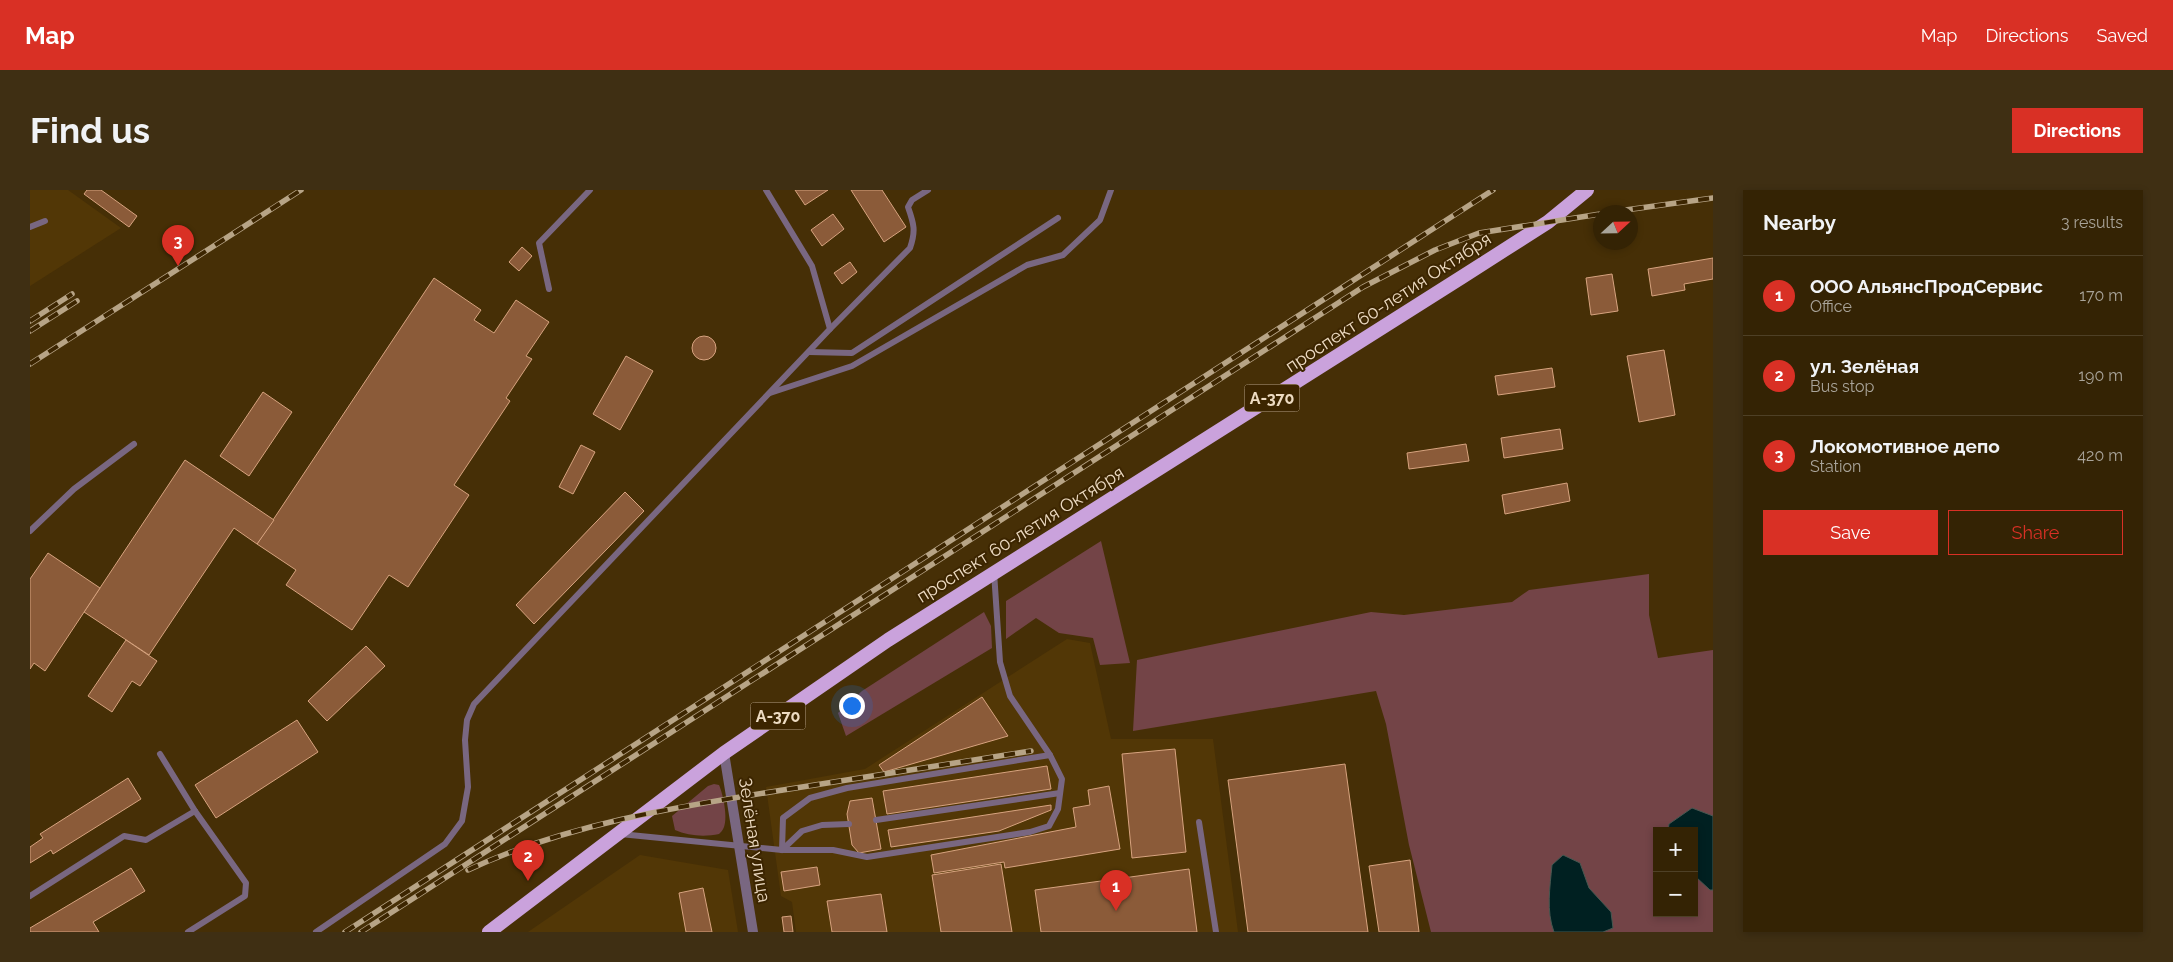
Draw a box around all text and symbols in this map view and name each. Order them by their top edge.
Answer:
text: Map [25,21,75,50]
text: Map [1921,25,1957,46]
text: Directions [1985,25,2069,46]
text: Saved [2097,25,2148,46]
button: Directions [2012,108,2143,153]
text: Find us [30,110,150,151]
north arrow [1593,205,1638,250]
text: Nearby [1763,210,1836,235]
text: 3 results [2061,213,2123,232]
pin: 3 [162,225,194,266]
street label: проспект 60-летия Октября [1281,228,1495,376]
text: ООО АльянсПродСервис [1810,275,2043,297]
text: 1 [1775,286,1783,305]
text: 170 m [2079,286,2123,305]
text: Office [1810,297,1852,316]
text: ул. Зелёная [1810,355,1919,377]
text: 2 [1774,366,1784,385]
text: 190 m [2078,366,2123,385]
text: Bus stop [1810,377,1874,396]
road number: А-370 [1244,384,1300,412]
text: Локомотивное депо [1810,435,2000,457]
text: 3 [1775,446,1783,465]
text: 420 m [2077,446,2123,465]
text: Station [1810,457,1861,476]
street label: проспект 60-летия Октября [912,461,1128,607]
button: Save [1763,510,1938,555]
button: Share [1948,510,2123,555]
your location [839,693,865,719]
road number: А-370 [750,702,806,730]
street label: Зелёная улица [735,776,775,904]
map controls [1653,827,1698,917]
button: + [1653,827,1698,872]
pin: 2 [512,840,544,881]
pin: 1 [1100,870,1132,911]
button: − [1653,872,1698,917]

